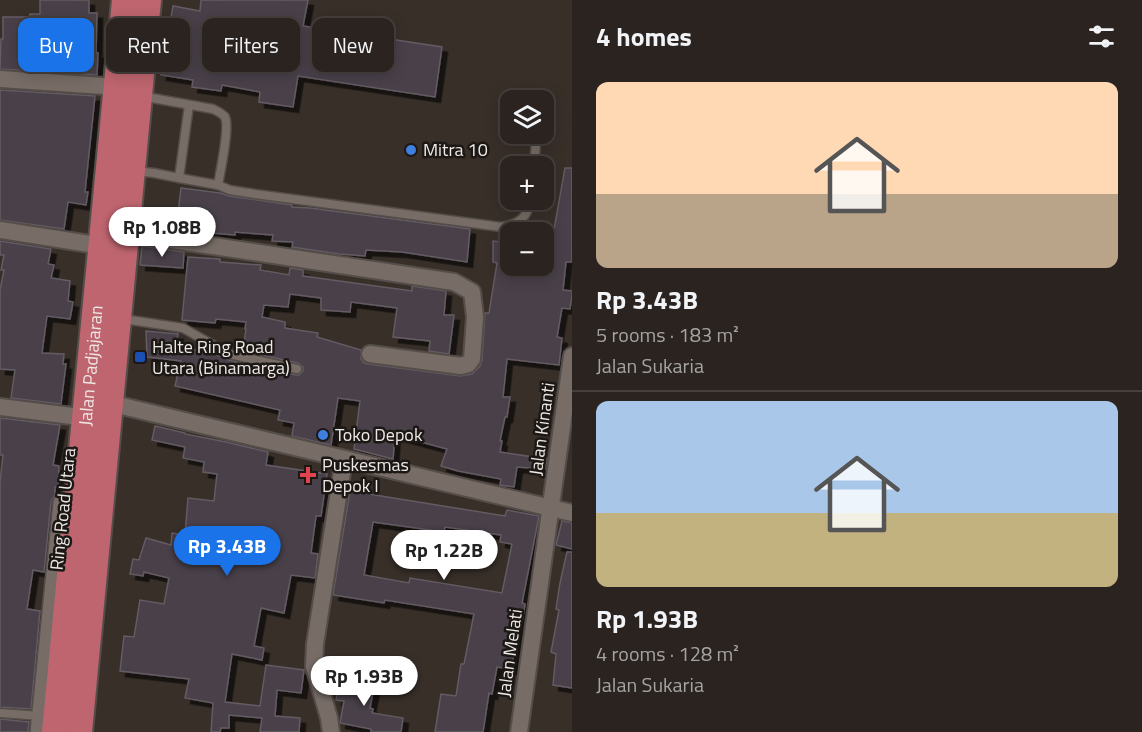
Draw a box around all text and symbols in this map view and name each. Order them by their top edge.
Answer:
text: 4 homes [596,17,692,56]
chip: Buy [18,18,94,72]
chip: Rent [106,18,190,72]
chip: Filters [202,18,300,72]
chip: New [312,18,394,72]
icon: filters [1085,20,1118,53]
map controls [500,90,554,276]
button: layers [500,90,554,144]
icon: home [803,121,911,229]
place label: Mitra 10 [423,136,488,163]
marker: Mitra 10 [404,143,418,157]
button: + [500,156,554,210]
pin: Rp 1.08B [100,207,224,258]
text: Rp 1.08B [123,211,201,242]
button: − [500,222,554,276]
text: Rp 3.43B [596,280,698,319]
street label: Jalan Padjajaran [71,304,110,427]
text: 5 rooms · 183 m² [596,319,739,350]
place label: Halte Ring Road Utara (Binamarga) [152,333,290,381]
marker: Halte Ring Road Utara (Binamarga) [133,350,147,364]
text: Jalan Sukaria [596,350,704,381]
street label: Jalan Kinanti [522,381,561,477]
place label: Toko Depok [335,421,423,448]
marker: Toko Depok [316,428,330,442]
icon: home [803,440,911,548]
street label: Ring Road Utara [43,446,82,572]
place label: Puskesmas Depok I [322,451,409,499]
marker: Puskesmas Depok I [299,466,317,484]
pin: Rp 3.43B [165,526,289,577]
text: Rp 3.43B [188,530,266,561]
pin: Rp 1.22B [382,530,506,581]
text: Rp 1.22B [405,534,483,565]
text: Rp 1.93B [596,599,698,638]
street label: Jalan Melati [490,607,529,699]
text: 4 rooms · 128 m² [596,638,739,669]
pin: Rp 1.93B [302,656,426,707]
text: Rp 1.93B [325,660,403,691]
text: Jalan Sukaria [596,669,704,700]

